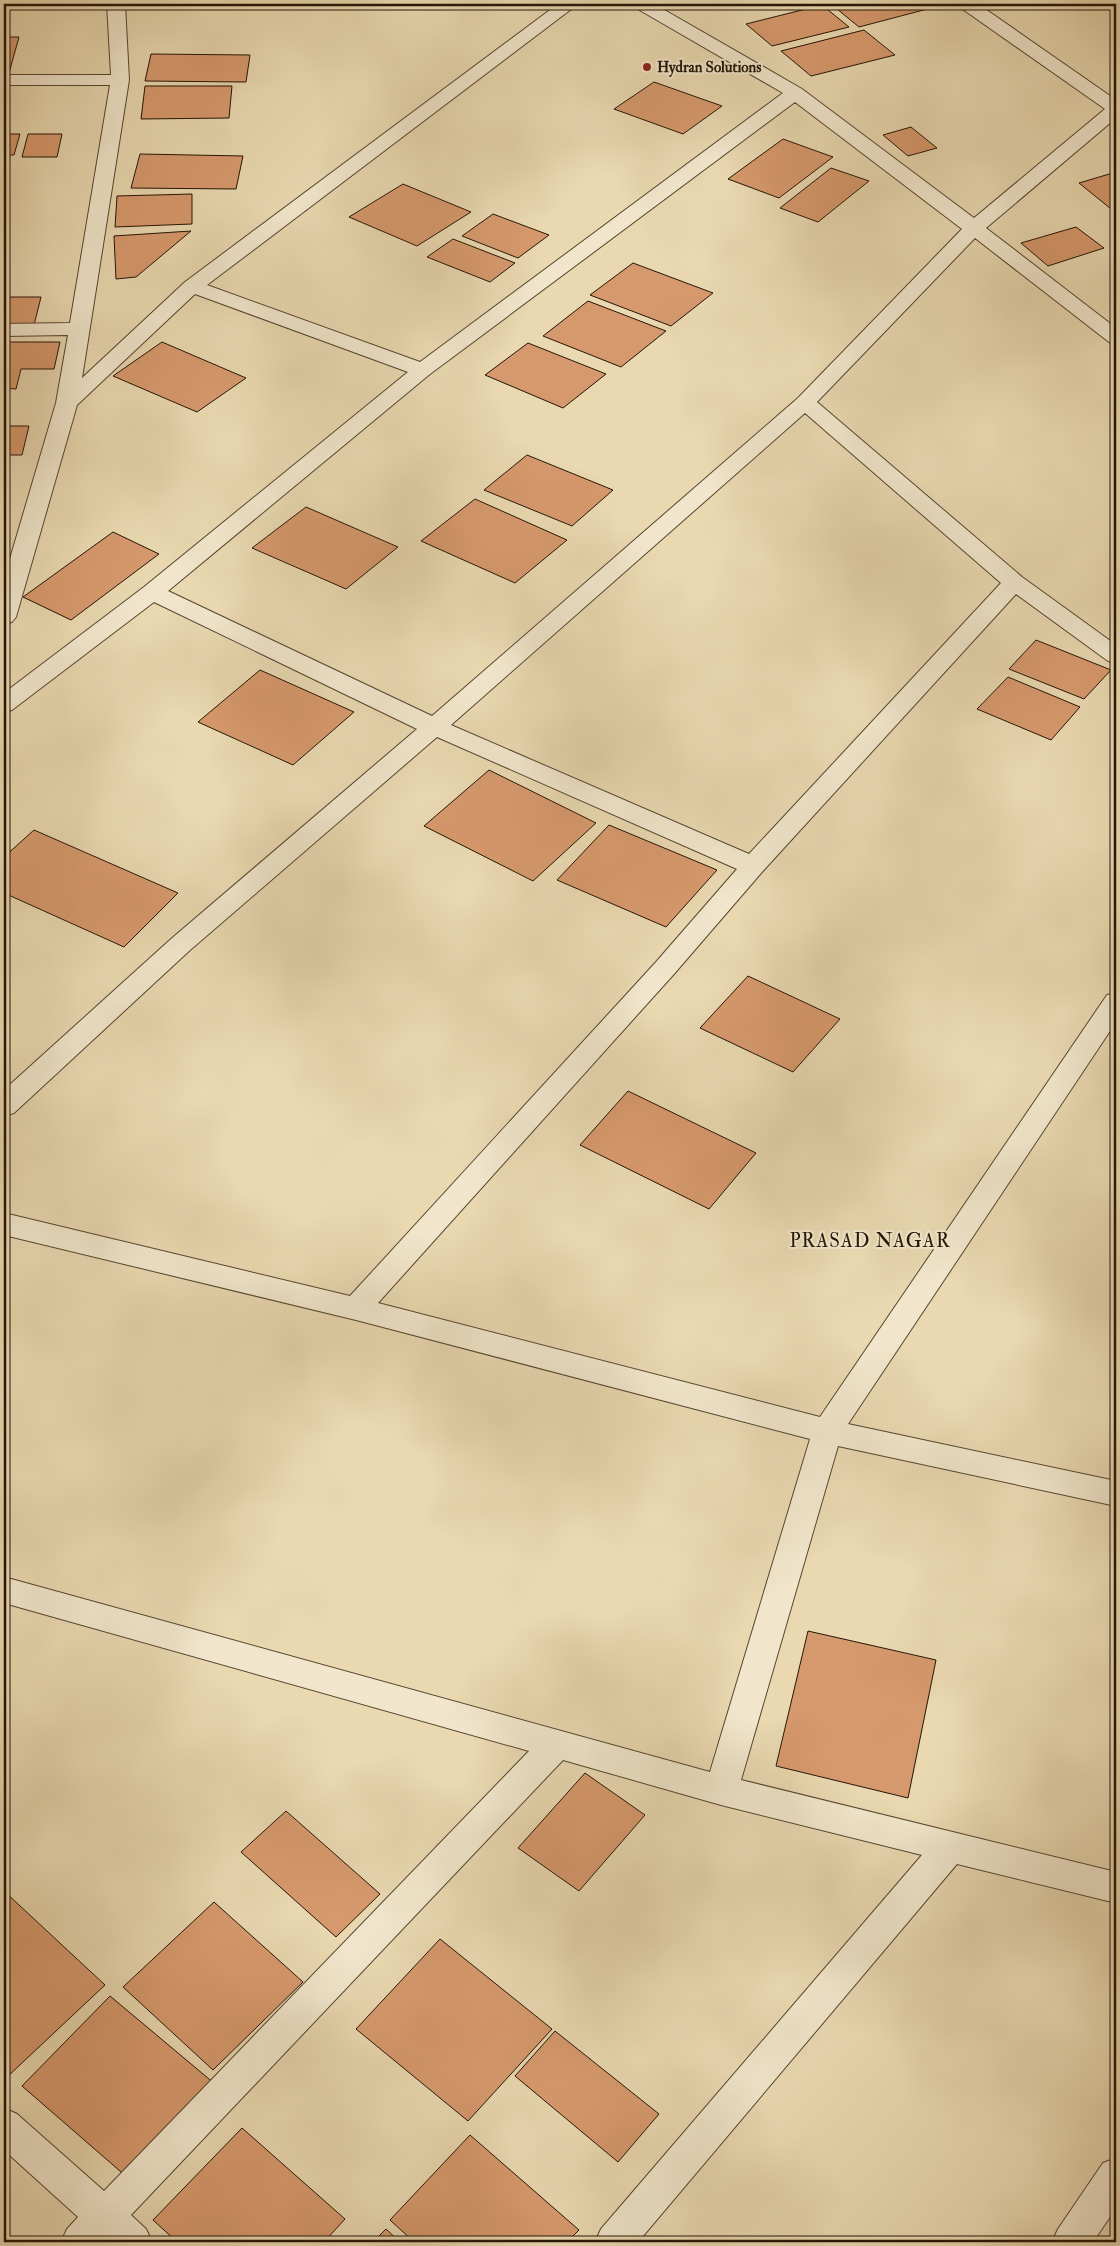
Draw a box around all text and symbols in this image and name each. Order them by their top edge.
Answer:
place label: Hydran Solutions [657,58,761,78]
marker: Hydran Solutions [641,61,653,73]
district label: PRASAD NAGAR [790,1229,951,1253]

